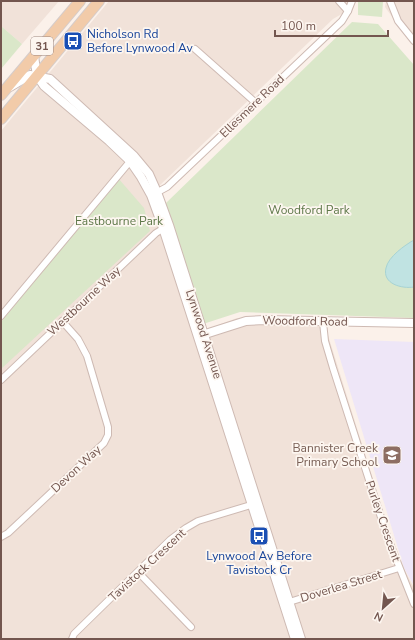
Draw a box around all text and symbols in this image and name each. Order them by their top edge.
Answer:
scale bar [275,12,388,38]
text: 100 m [281,18,316,34]
place label: Nicholson Rd Before Lynwood Av [87,26,193,56]
bus stop icon: Nicholson Rd Before Lynwood Av [62,30,84,52]
road number: 31 [31,37,53,55]
street label: Ellesmere Road [216,71,288,141]
park label: Woodford Park [268,202,351,218]
park label: Eastbourne Park [75,213,164,229]
street label: Westbourne Way [44,262,125,339]
street label: Lynwood Avenue [182,287,226,381]
street label: Woodford Road [262,312,348,330]
place label: Bannister Creek Primary School [292,440,379,470]
street label: Devon Way [48,441,105,496]
school or university icon: Bannister Creek Primary School [381,444,403,466]
street label: Purley Crescent [362,478,405,564]
street label: Tavistock Crescent [105,524,190,605]
bus stop icon: Lynwood Av Before Tavistock Cr [248,525,270,547]
place label: Lynwood Av Before Tavistock Cr [206,548,312,578]
street label: Doverlea Street [298,566,384,606]
north arrow [363,588,403,628]
text: N [372,608,386,625]

